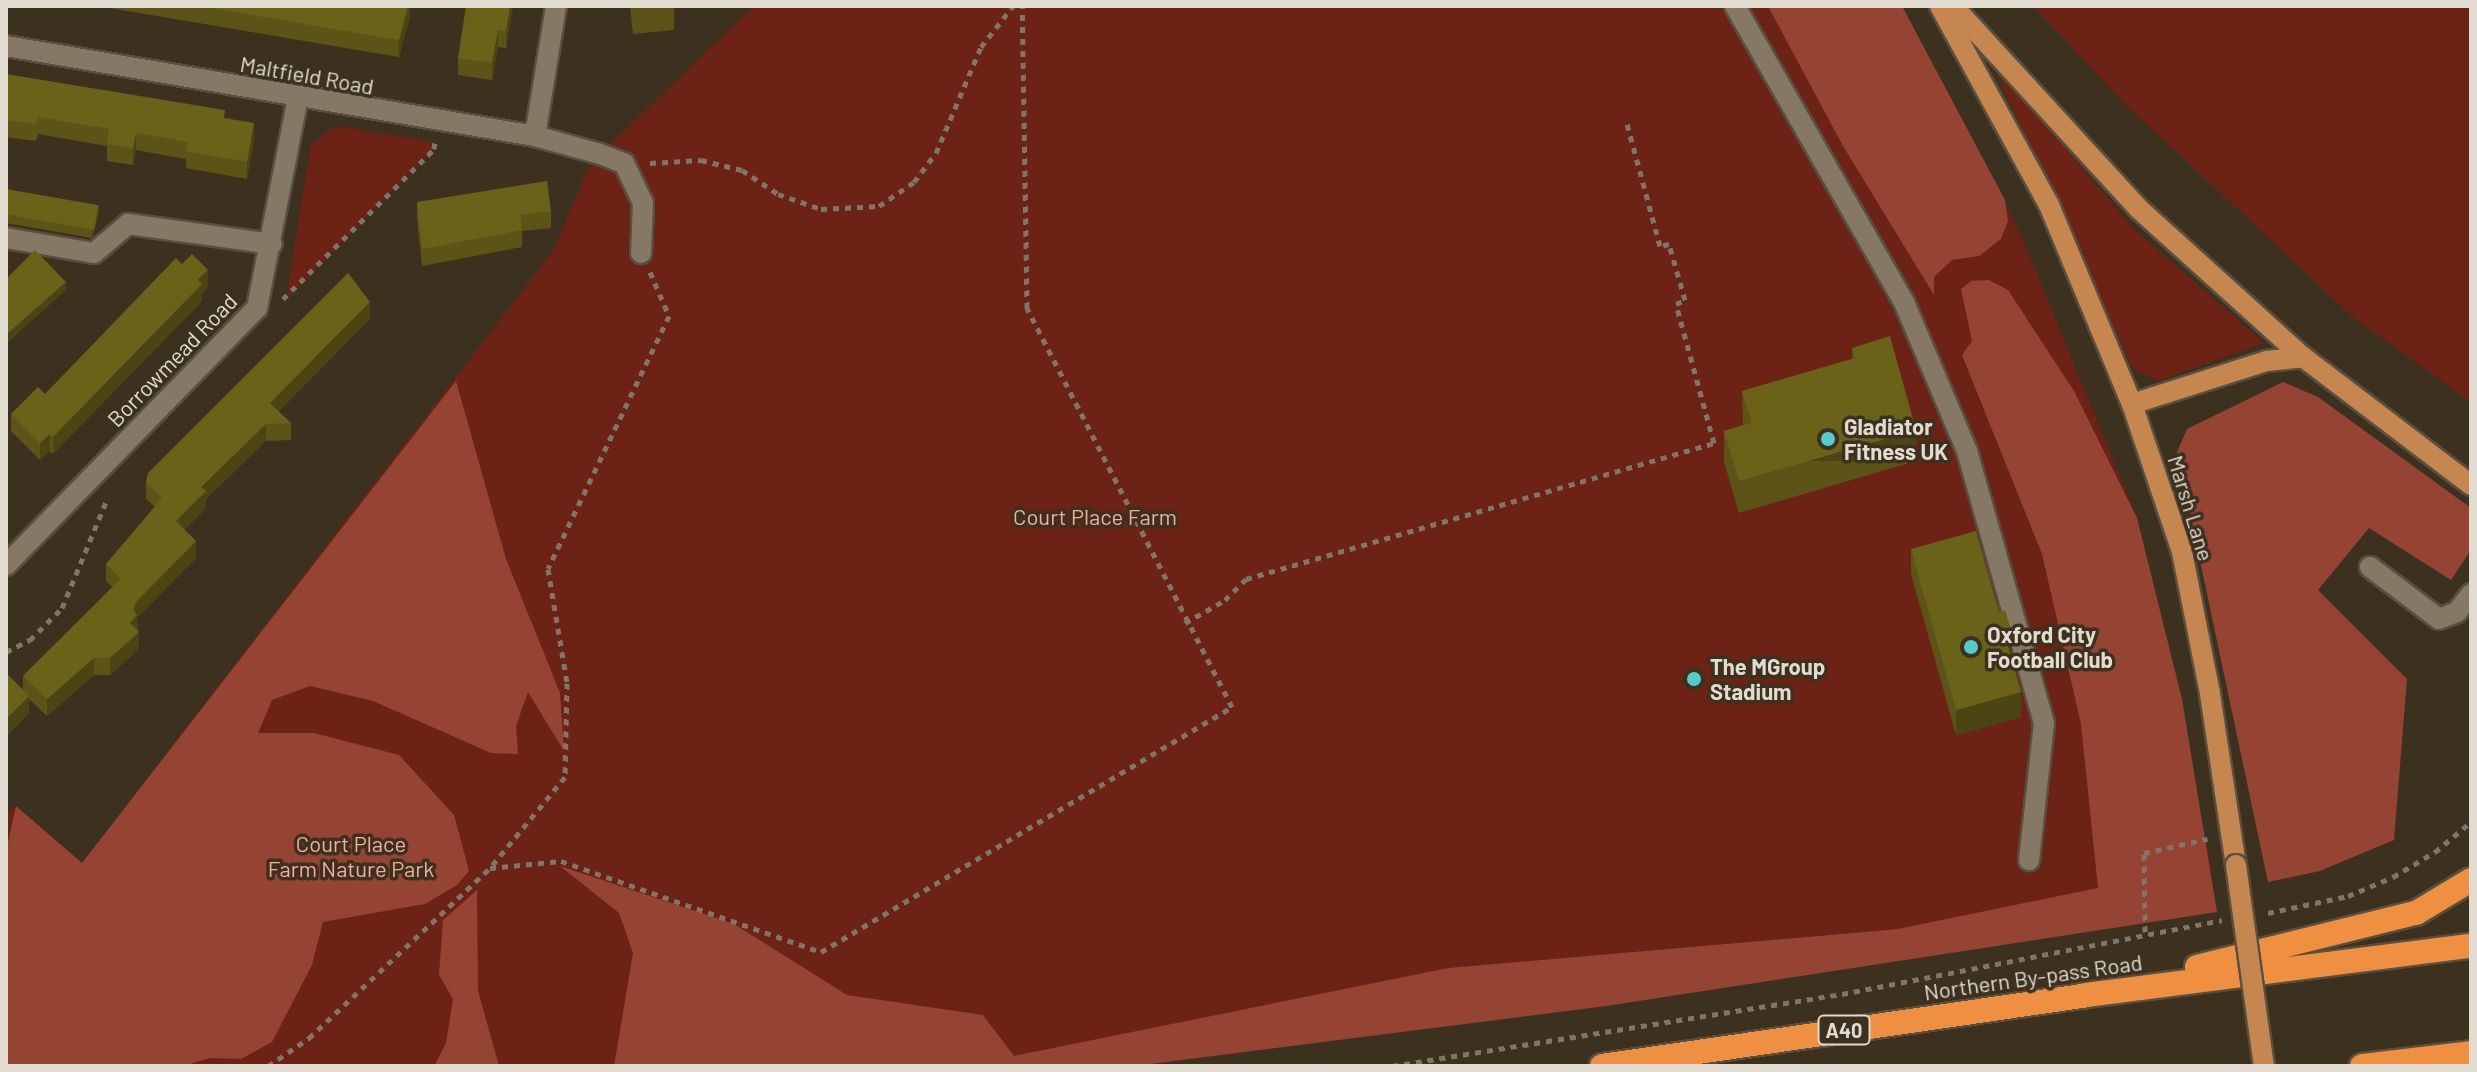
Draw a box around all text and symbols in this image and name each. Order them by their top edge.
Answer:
street label: Maltfield Road [238,50,376,100]
street label: Borrowmead Road [102,288,242,432]
place label: Gladiator Fitness UK [1844,413,1948,464]
marker: Gladiator Fitness UK [1819,430,1837,448]
street label: Marsh Lane [2162,452,2220,564]
park label: Court Place Farm [1013,504,1177,530]
place label: Oxford City Football Club [1987,621,2113,672]
marker: Oxford City Football Club [1962,638,1980,656]
place label: The MGroup Stadium [1710,653,1825,704]
marker: The MGroup Stadium [1685,670,1703,688]
park label: Court Place Farm Nature Park [268,830,434,882]
street label: Northern By-pass Road [1922,949,2144,1005]
road number: A40 [1816,1014,1872,1046]

